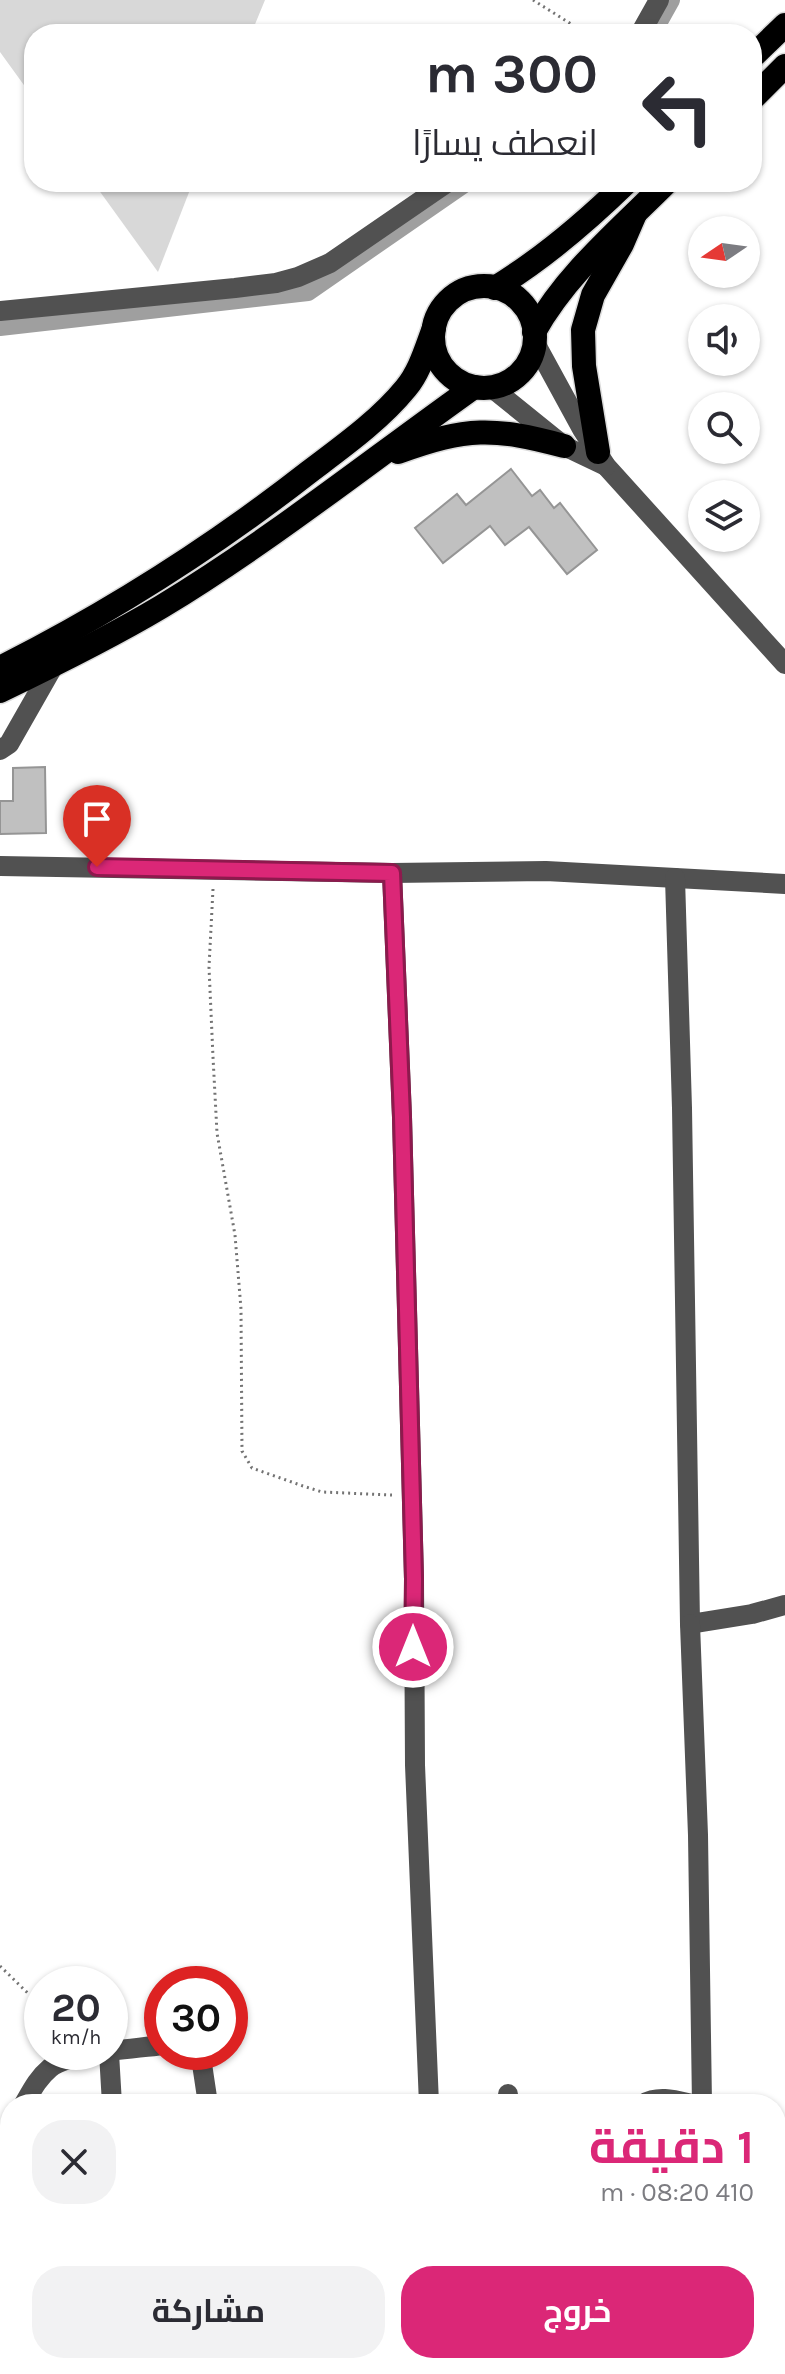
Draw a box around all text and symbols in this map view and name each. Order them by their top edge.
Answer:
text: 300 m [425,41,598,106]
icon: left [626,56,730,160]
text: انعطف يسارًا [412,122,598,164]
north arrow [688,216,760,288]
map controls [688,216,760,552]
button: sound [688,304,760,376]
button: search [688,392,760,464]
button: layers [688,480,760,552]
pin [63,785,131,867]
icon: arrive [75,797,119,841]
position arrow [371,1605,455,1689]
speed limit sign: 30 [144,1966,248,2070]
text: 20 [51,1984,101,2031]
text: km/h [51,2026,101,2049]
text: 1 دقيقة [589,2119,754,2175]
button: close [32,2120,116,2204]
text: 410 m · 08:20 [600,2177,754,2208]
button: مشاركة [32,2266,385,2358]
button: خروج [401,2266,754,2358]

